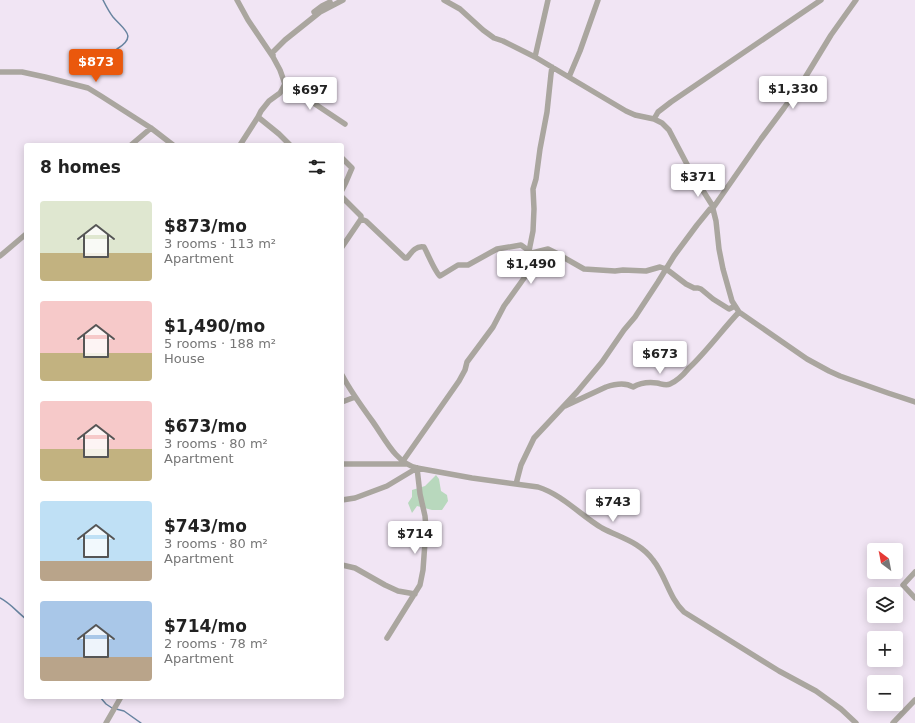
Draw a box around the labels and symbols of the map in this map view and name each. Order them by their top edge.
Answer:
pin: $873 [72,49,120,83]
pin: $1,330 [760,76,826,110]
pin: $697 [286,77,334,111]
pin: $371 [674,164,722,198]
pin: $1,490 [498,251,564,285]
pin: $673 [636,341,684,375]
pin: $743 [589,489,637,523]
pin: $714 [391,521,439,555]
north arrow [867,543,903,579]

